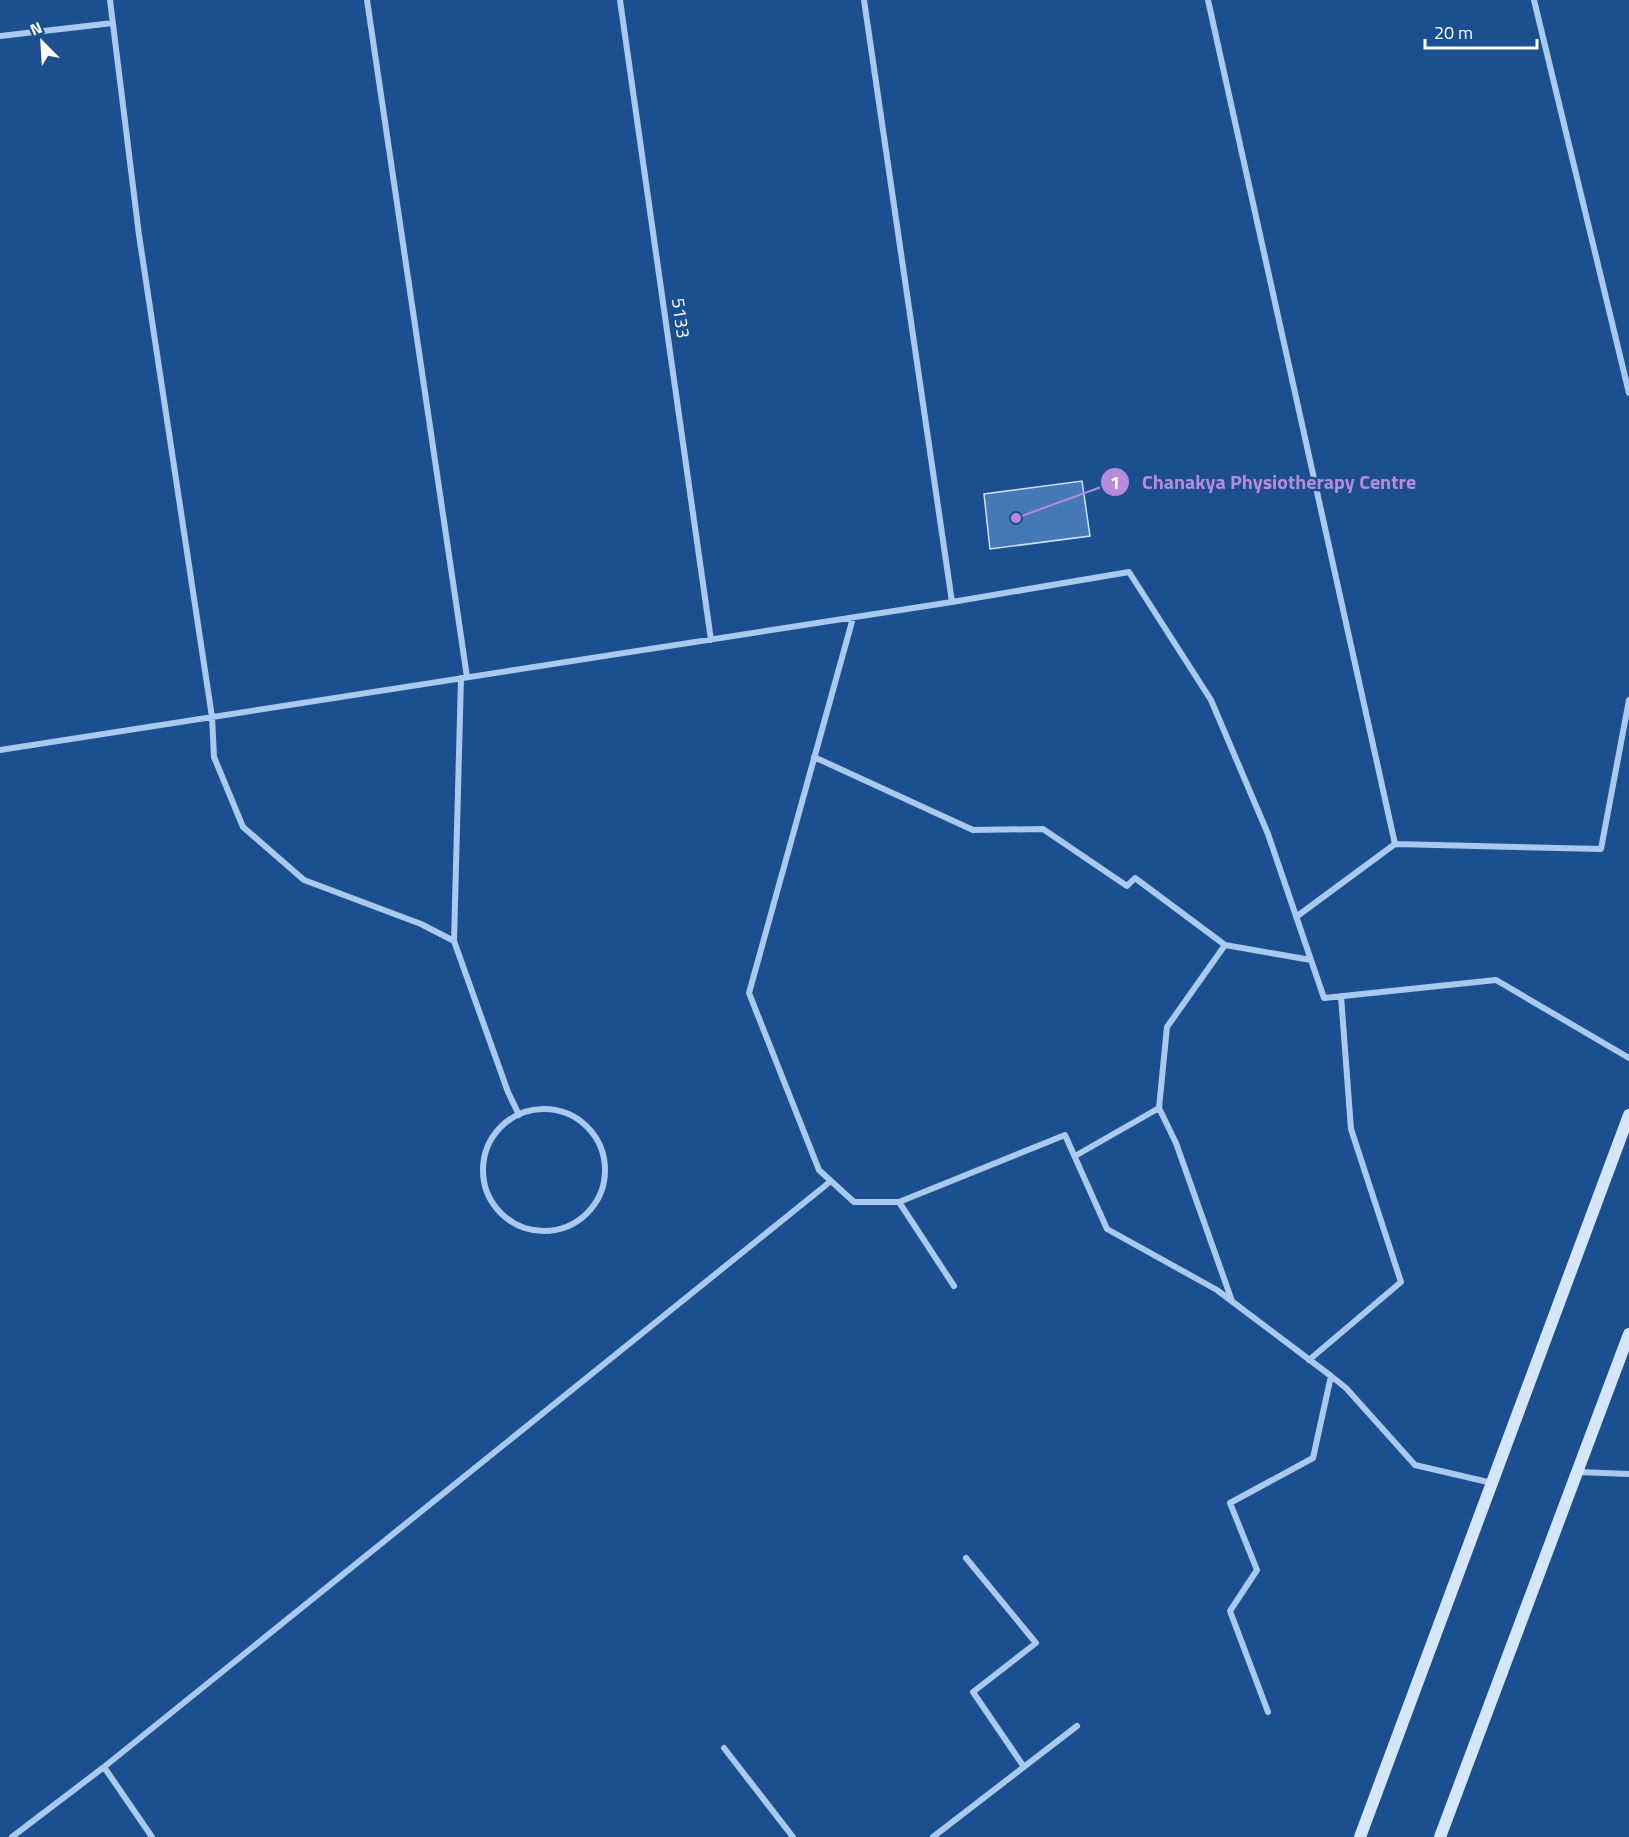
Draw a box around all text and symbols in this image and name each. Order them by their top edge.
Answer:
north arrow [12,12,72,72]
scale bar [1425,12,1538,50]
text: N [26,15,46,42]
text: 20 m [1434,19,1473,46]
street label: 5133 [665,296,697,340]
callout: Chanakya Physiotherapy Centre [1100,463,1428,501]
text: Chanakya Physiotherapy Centre [1142,466,1416,497]
text: 1 [1110,469,1120,496]

